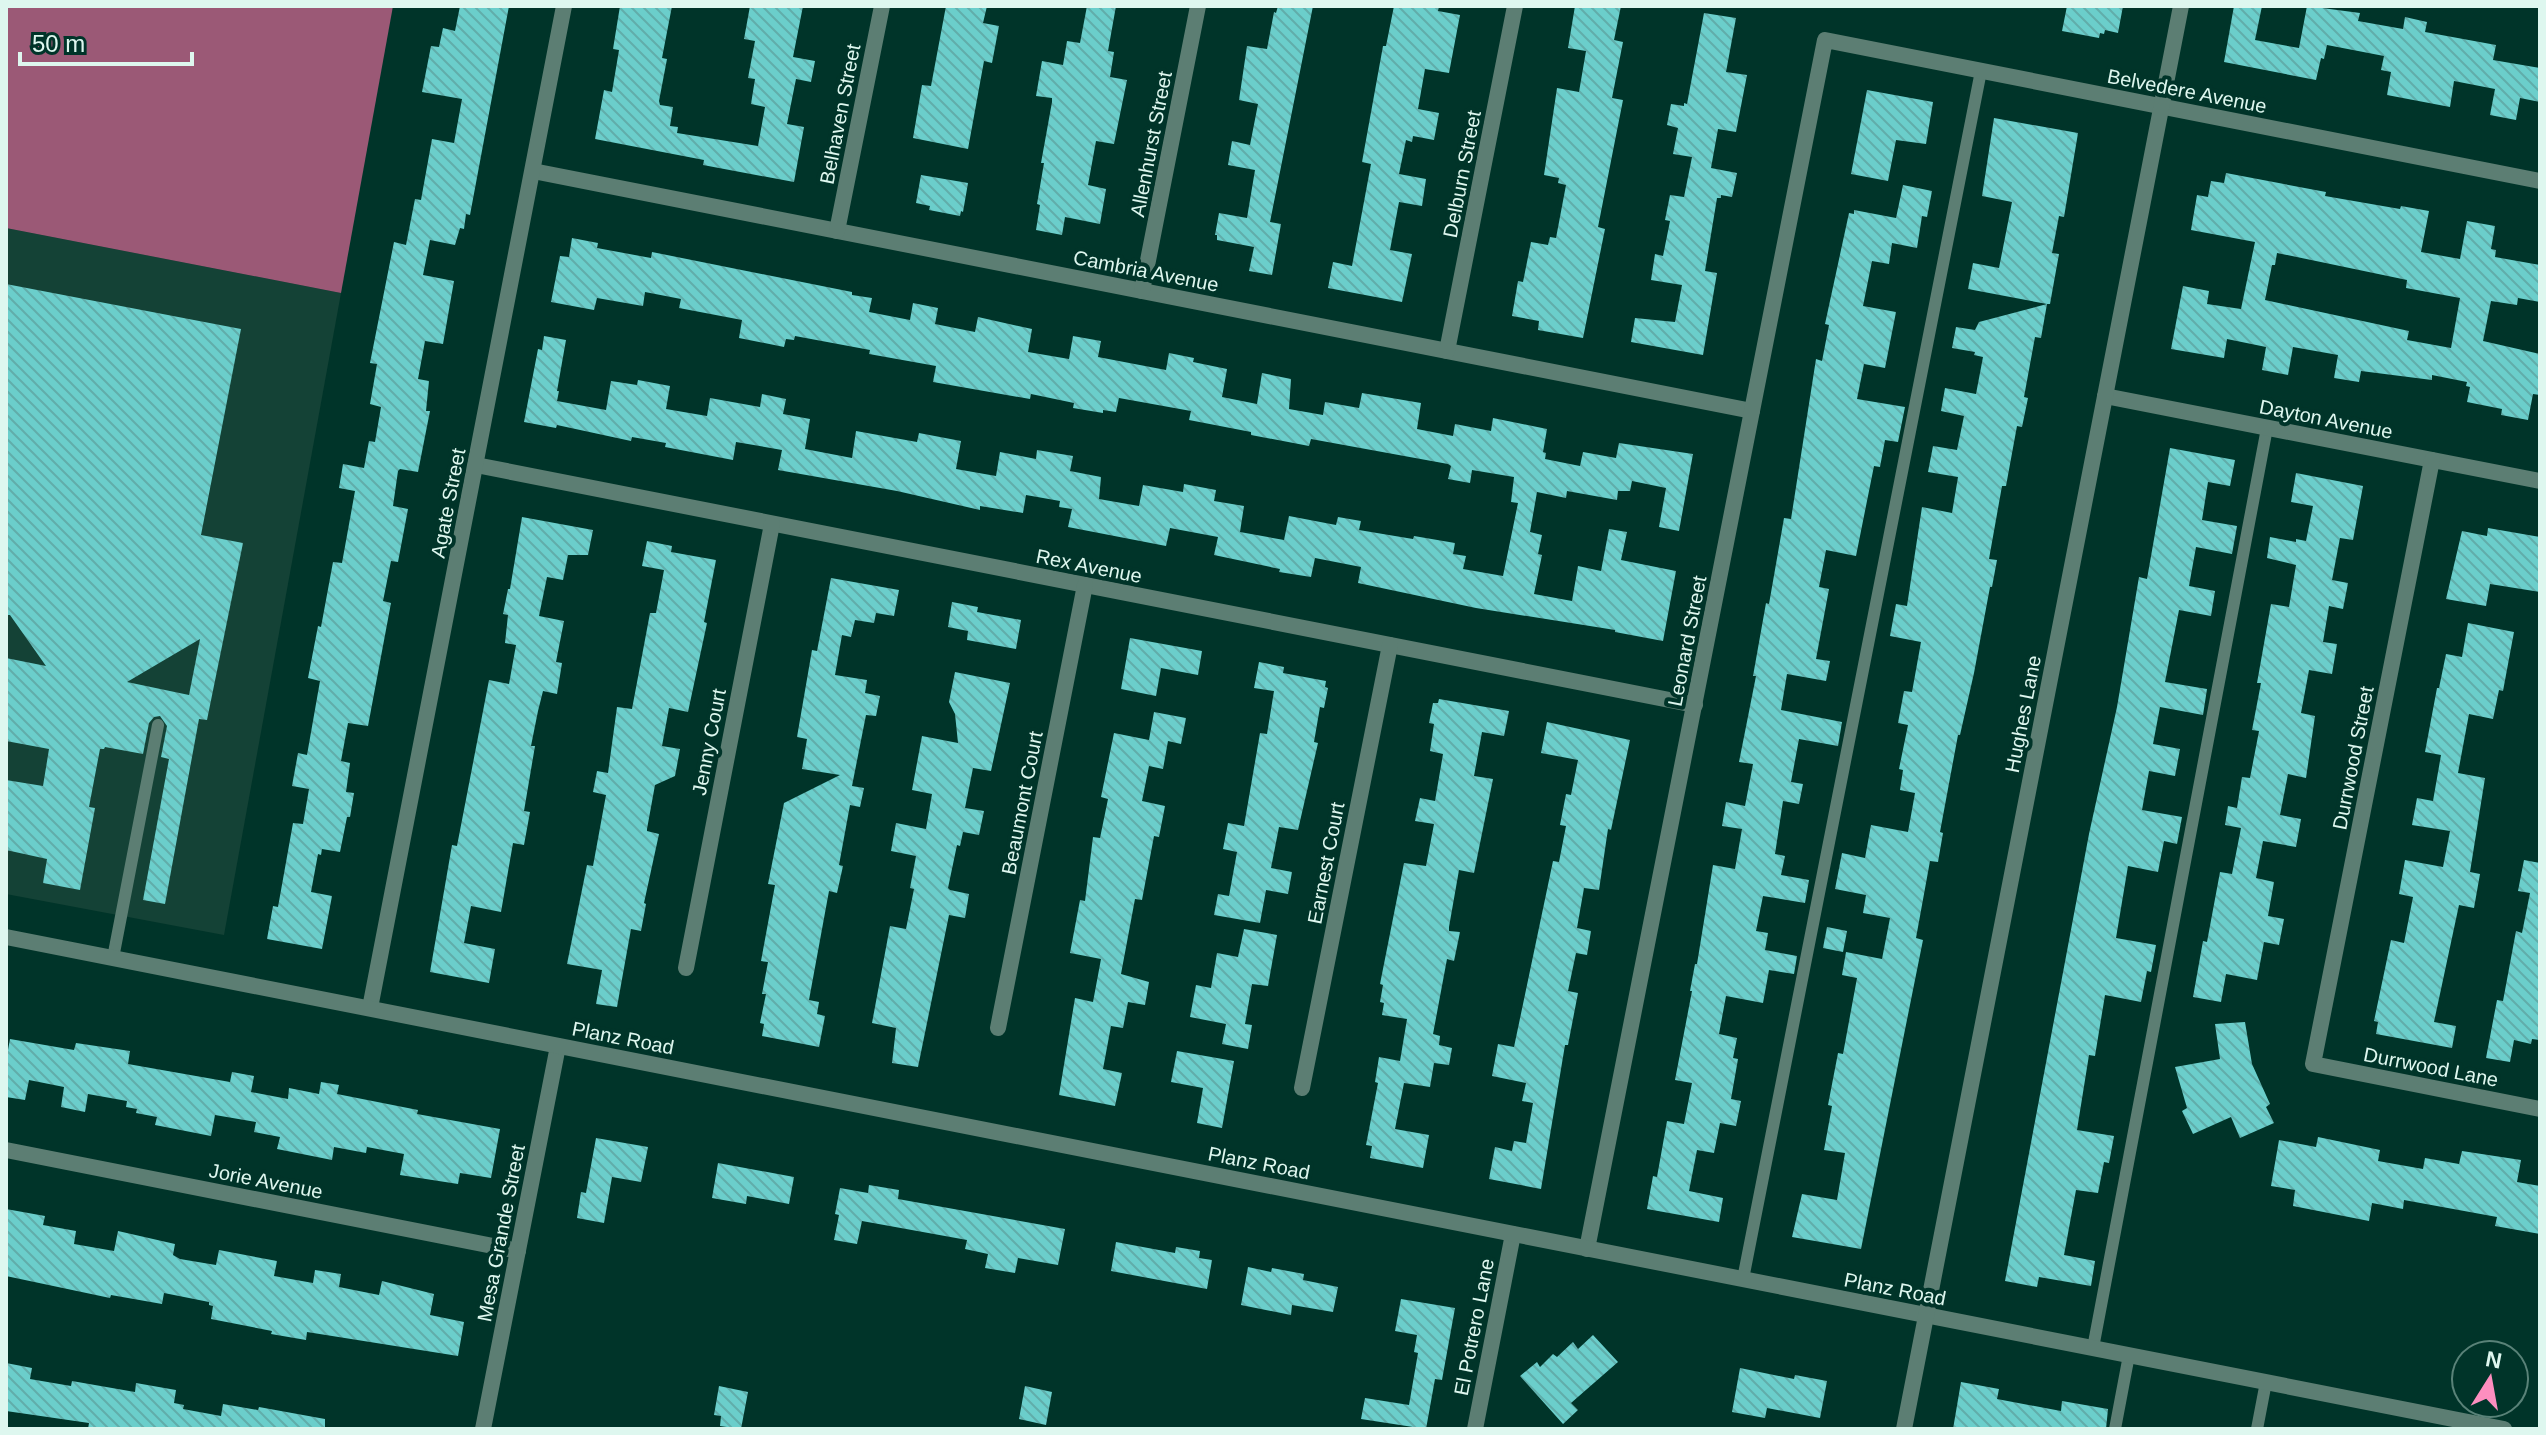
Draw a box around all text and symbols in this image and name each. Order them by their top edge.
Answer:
scale bar [20,16,192,66]
text: 50 m [32,30,85,57]
street label: Belhaven Street [816,42,864,186]
street label: Belvedere Avenue [2105,65,2269,117]
street label: Allenhurst Street [1126,69,1176,219]
street label: Delburn Street [1439,108,1485,239]
street label: Cambria Avenue [1072,246,1220,296]
street label: Dayton Avenue [2257,395,2395,443]
street label: Agate Street [427,446,469,560]
street label: Rex Avenue [1034,545,1144,587]
street label: Leonard Street [1664,574,1711,708]
street label: Hughes Lane [2001,654,2045,774]
street label: Durrwood Street [2328,684,2378,832]
street label: Jenny Court [688,687,730,797]
street label: Beaumont Court [997,729,1047,877]
street label: Earnest Court [1303,800,1349,926]
street label: Planz Road [570,1017,676,1059]
street label: Durrwood Lane [2362,1043,2500,1091]
street label: Mesa Grande Street [473,1142,529,1323]
street label: Planz Road [1206,1142,1312,1184]
street label: Jorie Avenue [207,1159,325,1203]
street label: El Potrero Lane [1450,1257,1498,1397]
street label: Planz Road [1842,1268,1948,1310]
north arrow [2450,1339,2530,1419]
text: N [2484,1346,2504,1374]

